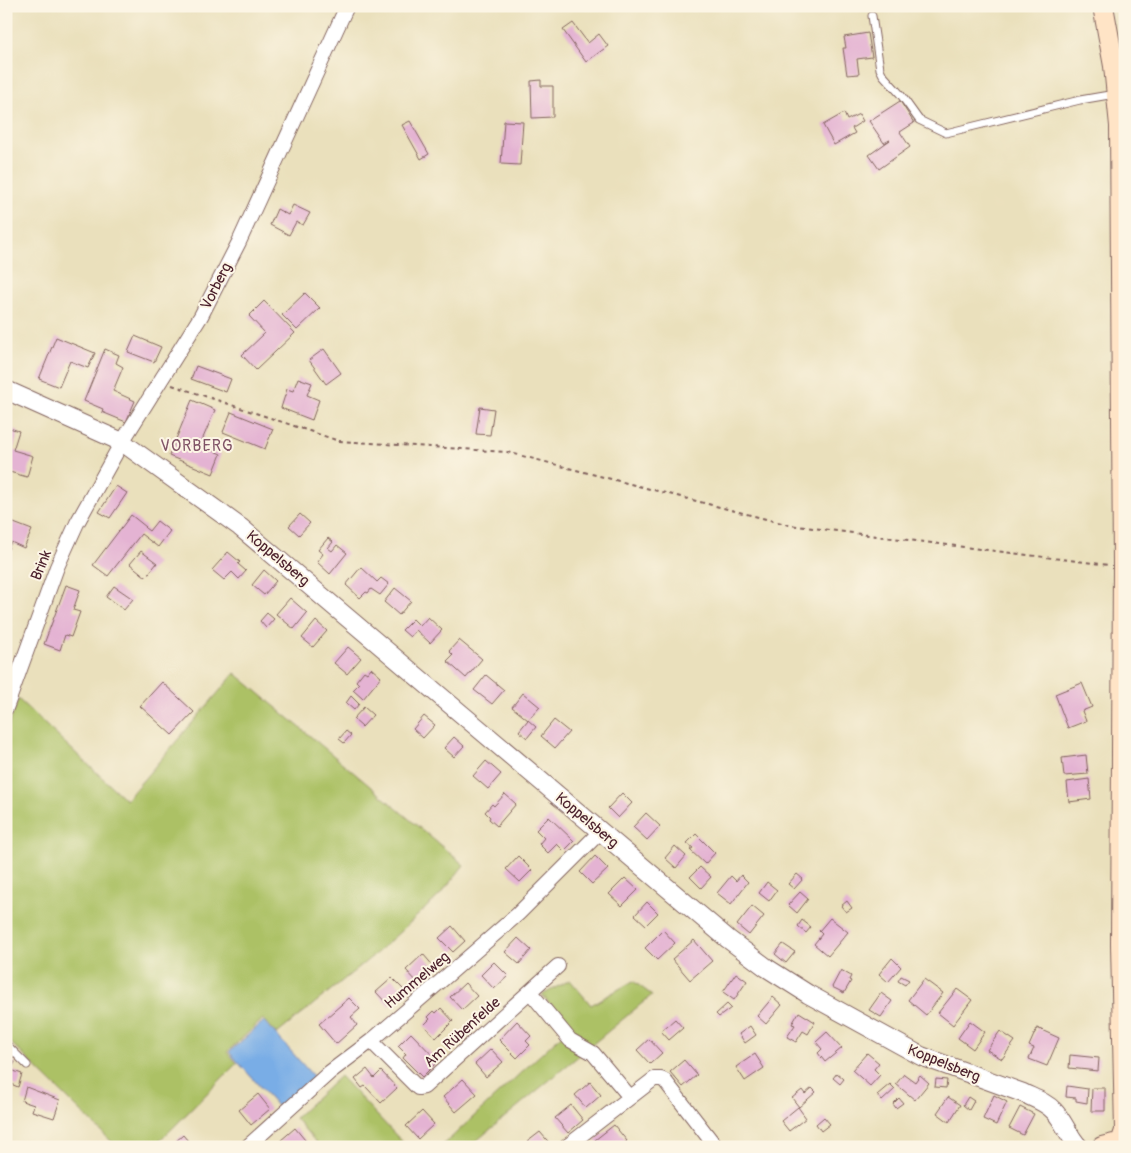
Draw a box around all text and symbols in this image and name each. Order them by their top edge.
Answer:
street label: Vorberg [197,260,236,313]
district label: VORBERG [160,436,234,456]
street label: Koppelsberg [242,526,313,590]
street label: Brink [27,547,56,583]
street label: Koppelsberg [551,788,622,852]
street label: Hummelweg [381,948,454,1013]
street label: Am Rübenfelde [420,993,505,1072]
street label: Koppelsberg [905,1040,983,1087]

